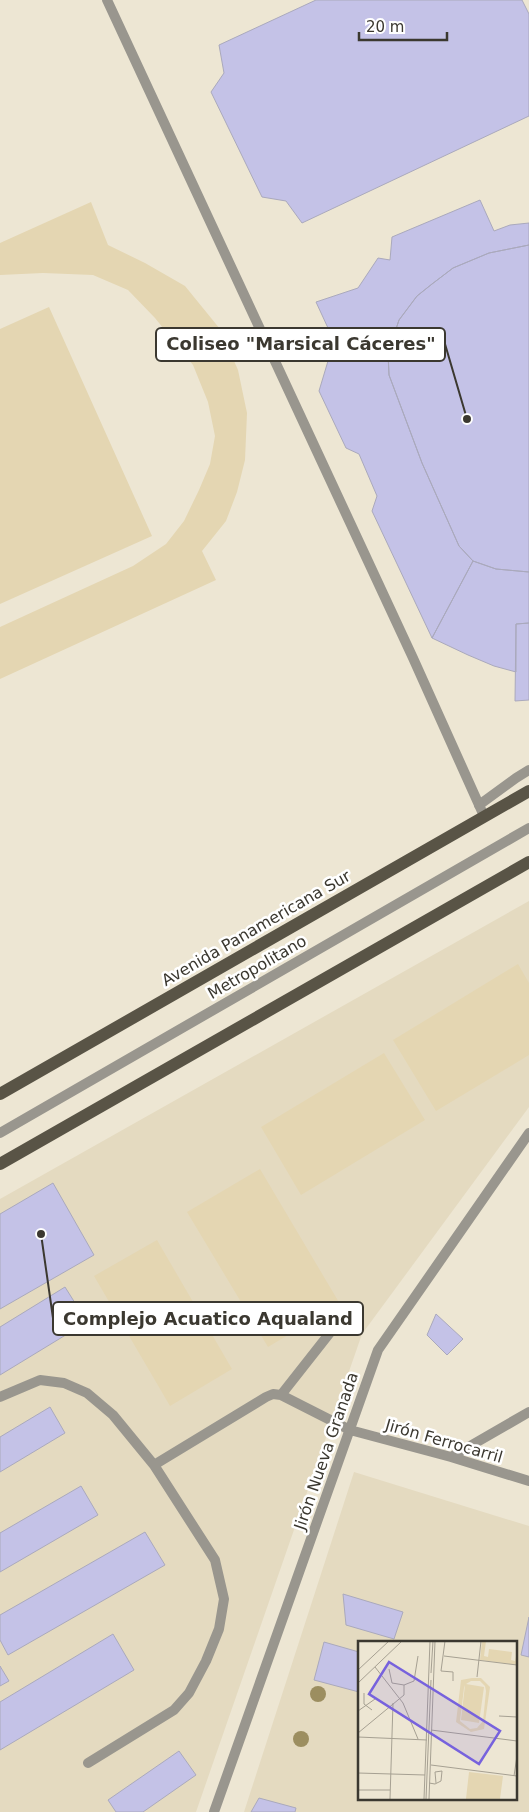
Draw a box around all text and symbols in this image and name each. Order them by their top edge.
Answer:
scale bar [359,10,446,42]
text: 20 m [366,18,404,36]
callout: Coliseo "Marsical Cáceres" [156,328,445,361]
text: Coliseo "Marsical Cáceres" [166,333,436,354]
street label: Avenida Panamericana Sur [158,866,354,990]
street label: Metropolitano [204,931,310,1003]
callout: Complejo Acuatico Aqualand [53,1302,363,1335]
text: Complejo Acuatico Aqualand [63,1308,353,1329]
street label: Jirón Nueva Granada [290,1370,362,1533]
street label: Jirón Ferrocarril [382,1415,505,1467]
inset map [358,1641,516,1800]

